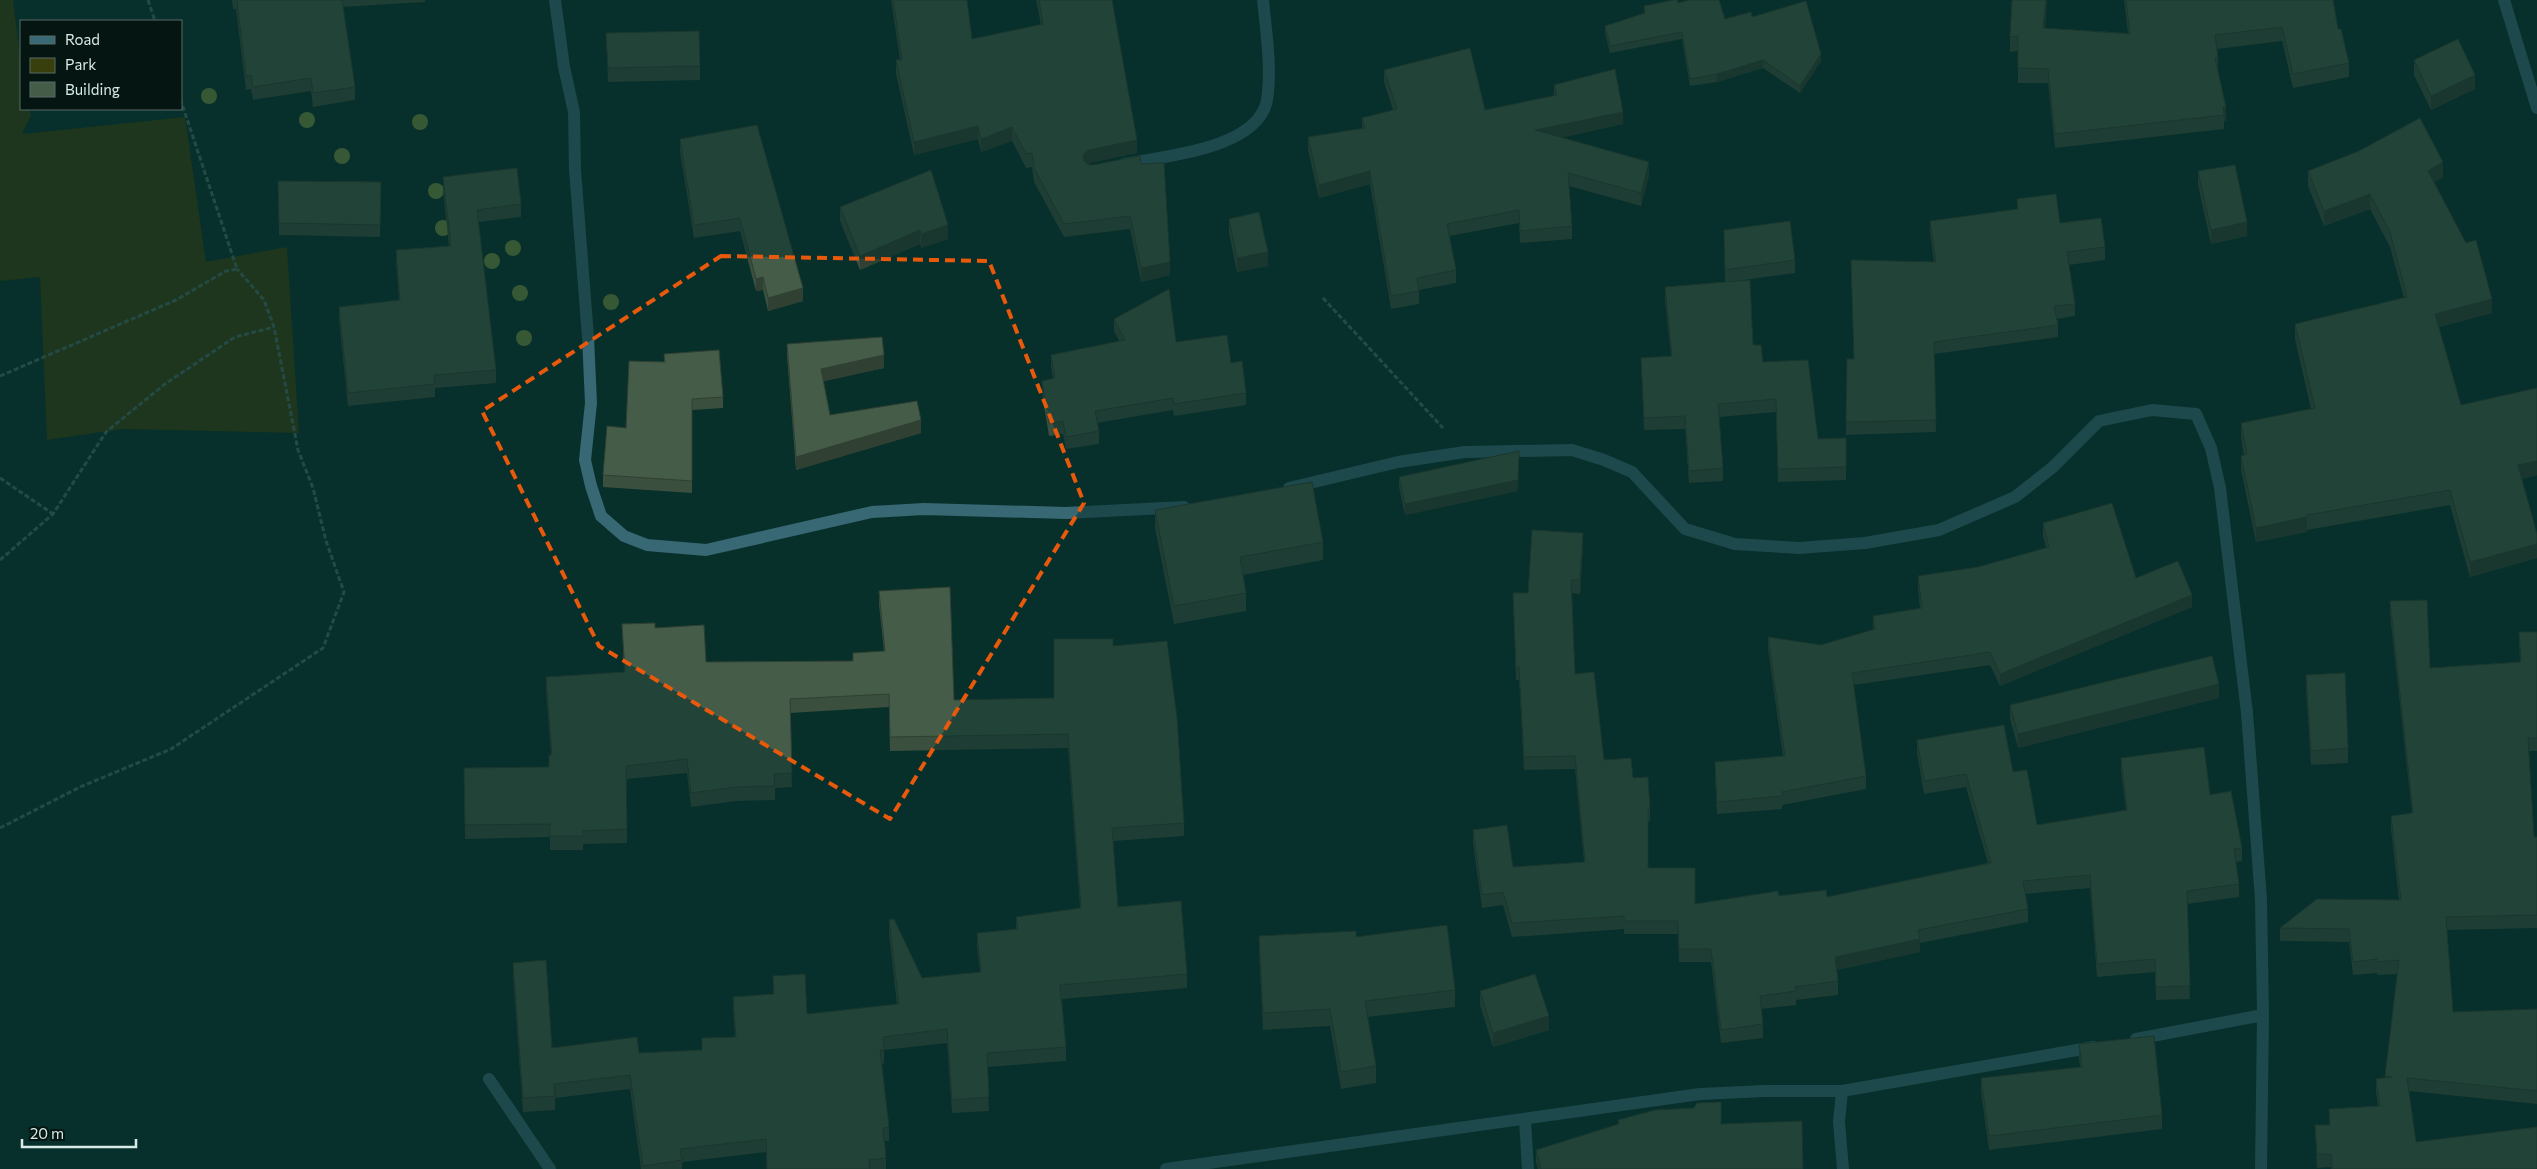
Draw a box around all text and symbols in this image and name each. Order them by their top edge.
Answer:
legend [20,20,182,110]
text: Road [65,30,100,48]
text: Park [65,55,96,73]
text: Building [65,80,120,98]
scale bar [22,1116,136,1148]
text: 20 m [30,1124,64,1142]

